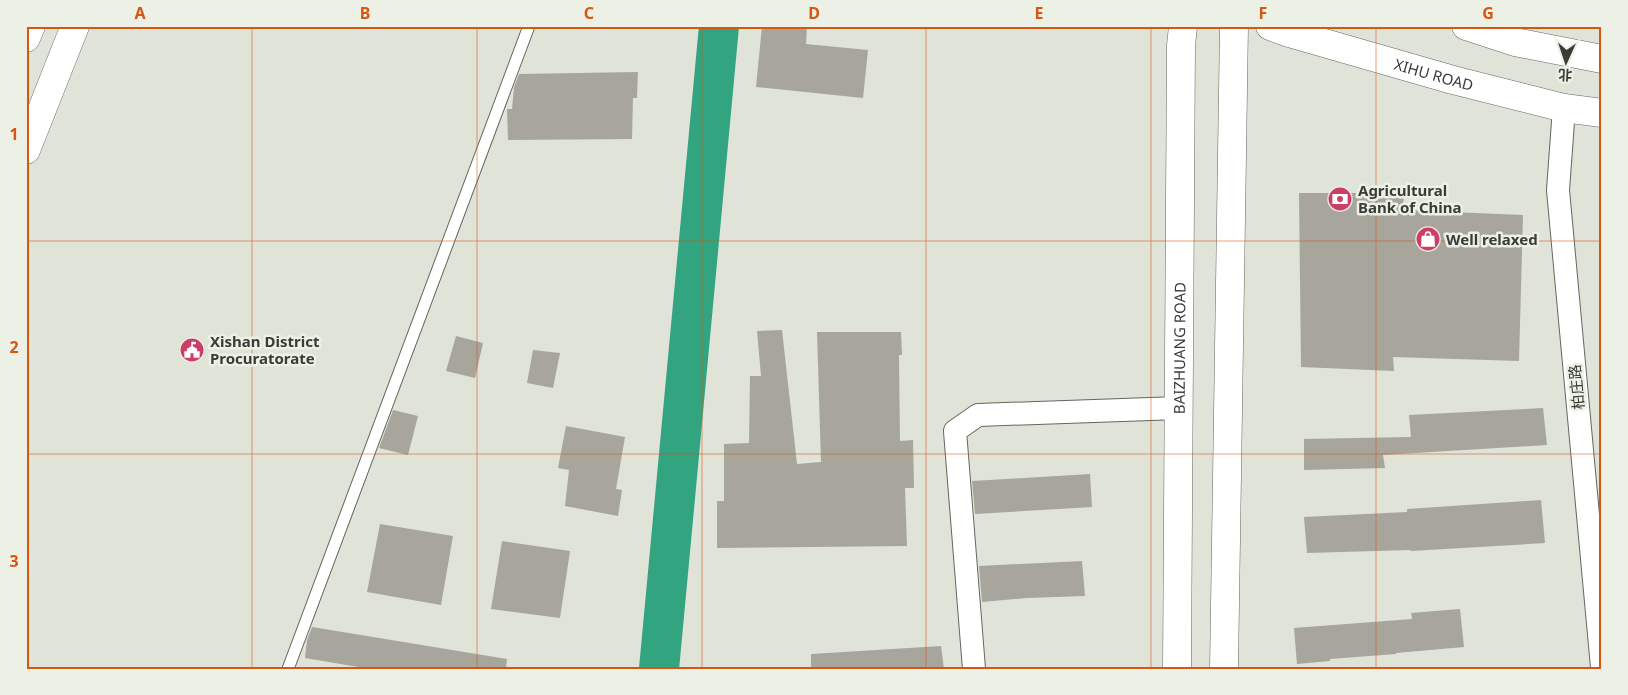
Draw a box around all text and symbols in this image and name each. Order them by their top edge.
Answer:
text: A [134,2,146,24]
text: B [360,2,370,24]
text: C [584,2,594,24]
text: D [808,2,820,24]
text: E [1035,2,1044,24]
text: F [1259,2,1267,24]
text: G [1482,2,1494,24]
north arrow [1540,38,1590,88]
street label: XIHU ROAD [1392,54,1476,95]
text: 北 [1558,66,1573,85]
text: 1 [9,123,19,145]
place label: Agricultural Bank of China [1358,180,1462,217]
bank icon: Agricultural Bank of China [1327,186,1353,212]
shop icon: Well relaxed [1415,226,1441,252]
place label: Well relaxed [1446,229,1538,249]
street label: BAIZHUANG ROAD [1169,282,1189,414]
place label: Xishan District Procuratorate [210,331,320,368]
text: 2 [9,336,19,358]
public building icon: Xishan District Procuratorate [179,337,205,363]
street label: 柏庄路 [1564,364,1588,410]
text: 3 [9,550,19,572]

